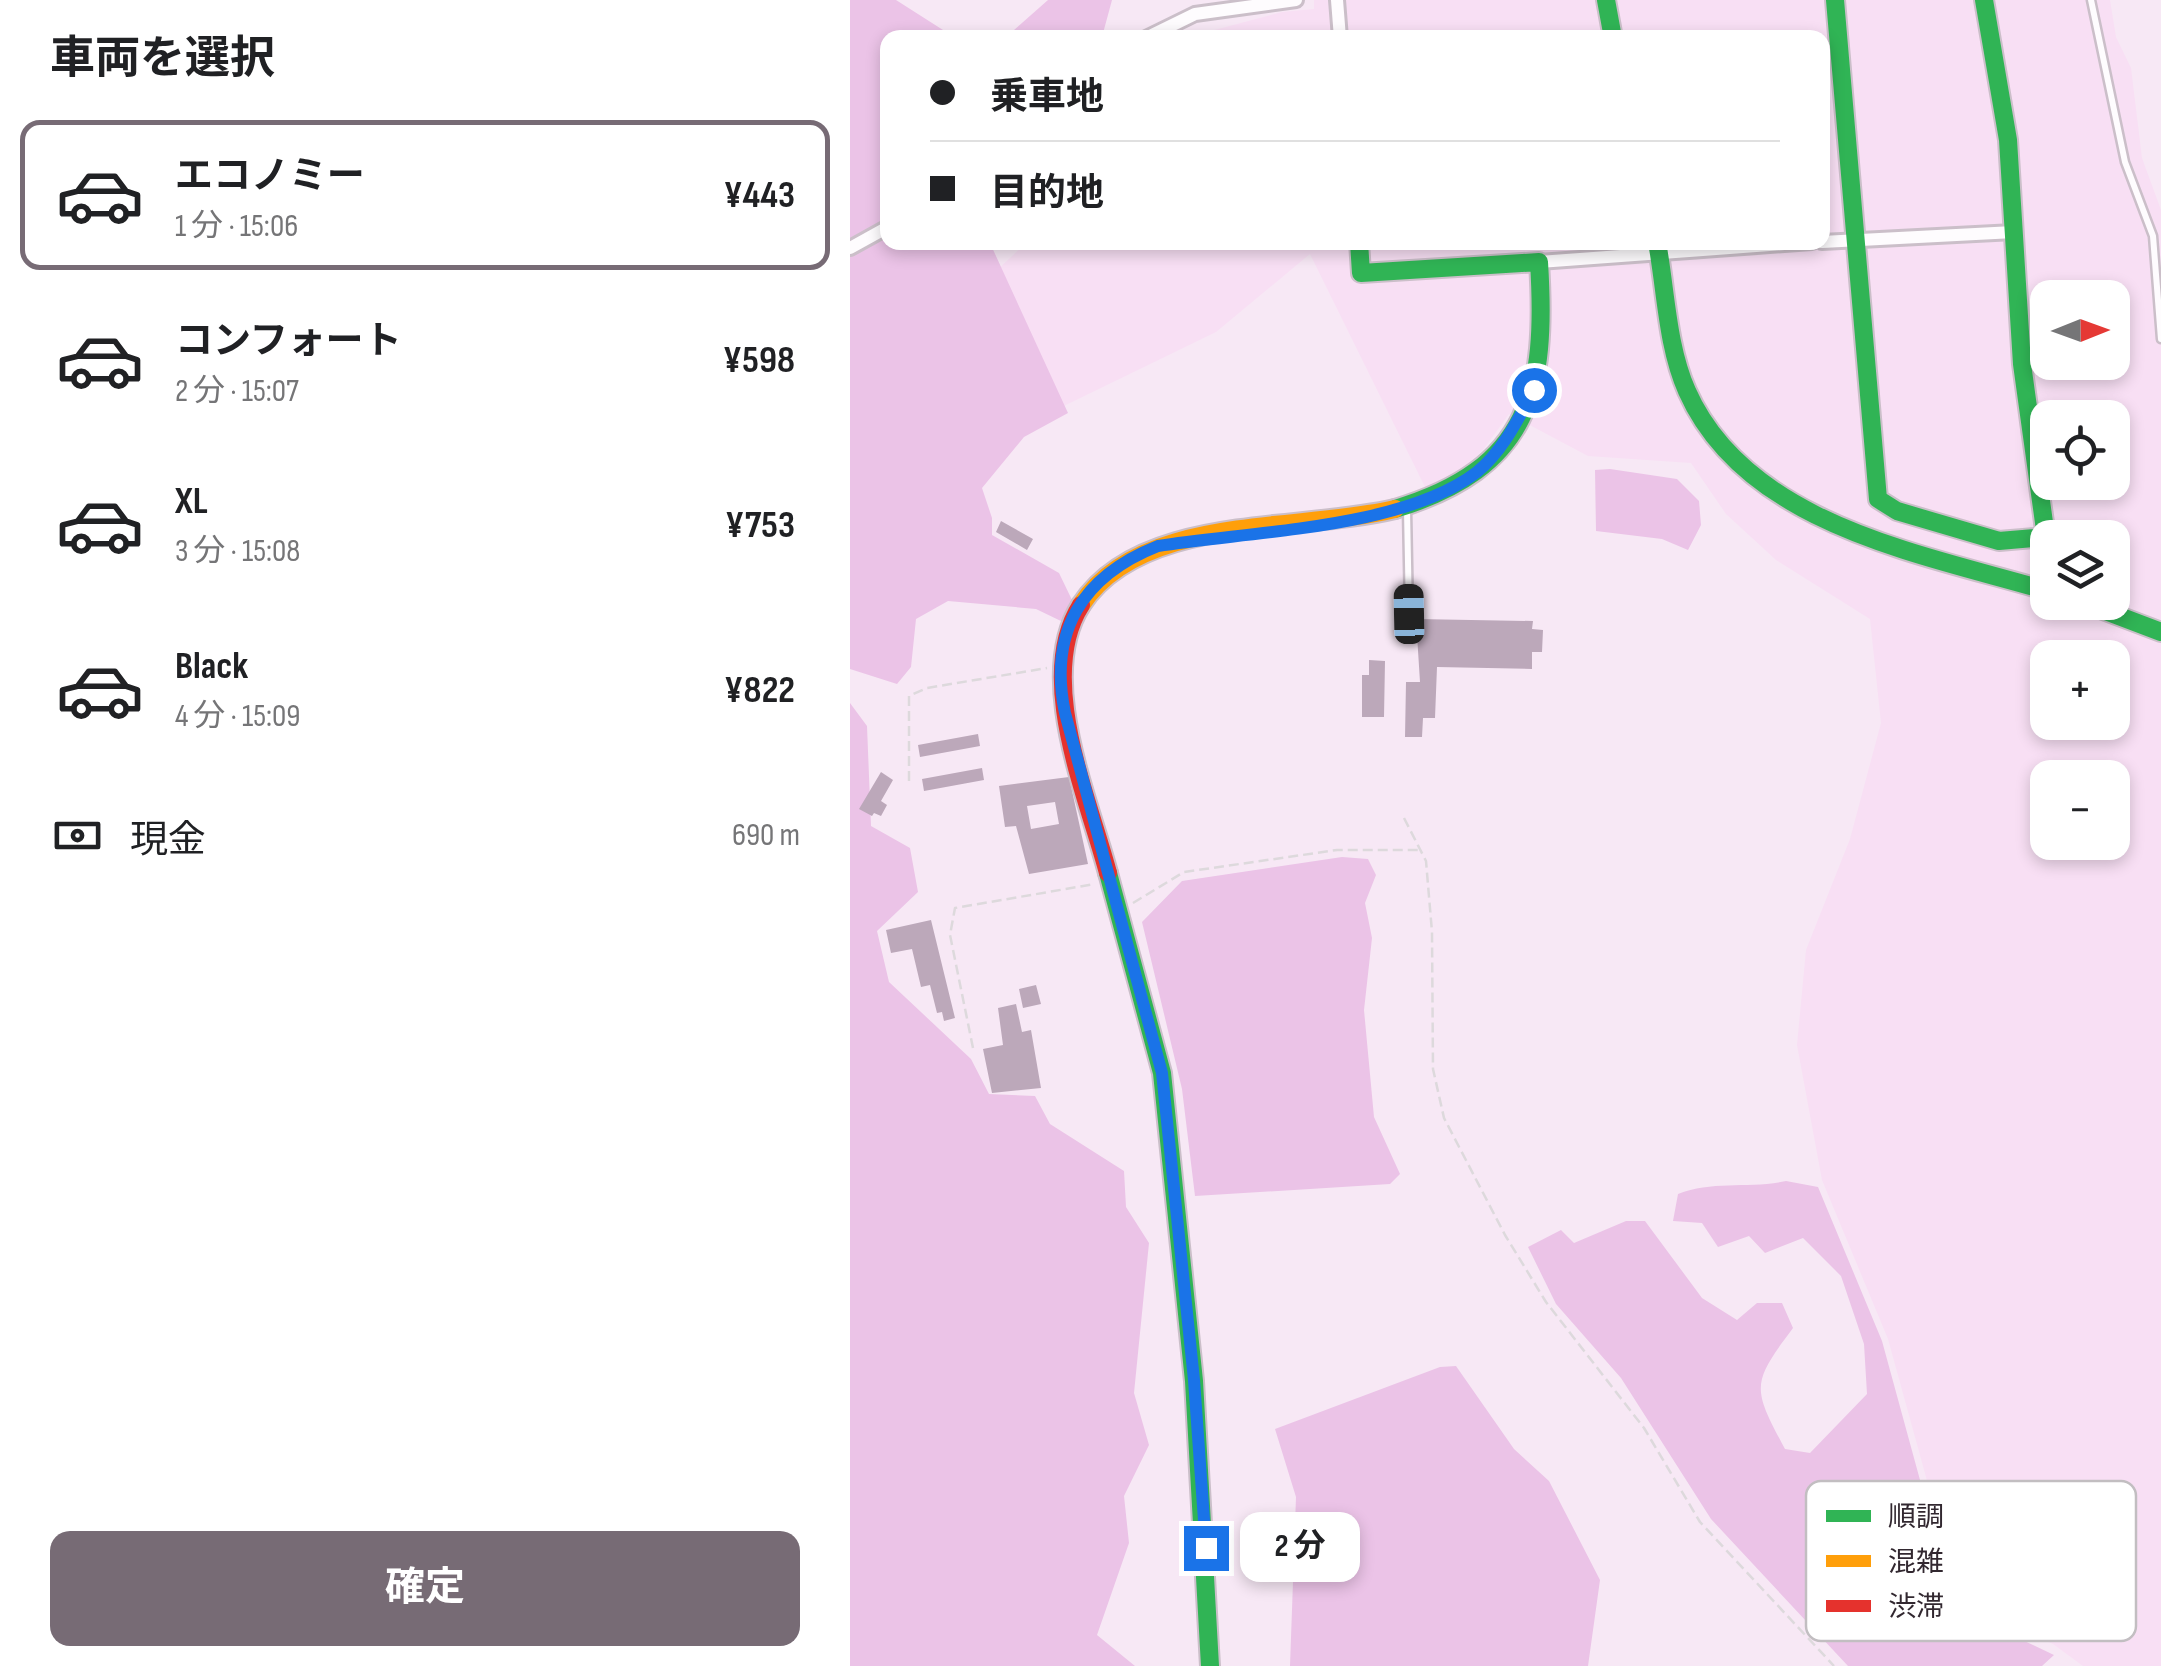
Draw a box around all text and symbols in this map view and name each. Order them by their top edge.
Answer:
text: 車両を選択 [50,32,275,87]
text: 乗車地 [990,75,1104,120]
icon: car [55,150,145,240]
text: エコノミー [175,154,365,199]
text: 目的地 [990,171,1104,216]
text: ¥443 [723,173,795,218]
text: 1 分 · 15:06 [175,207,298,246]
north arrow [2030,280,2130,380]
map controls [2030,280,2130,860]
icon: car [55,315,145,405]
text: コンフォート [175,319,402,364]
text: ¥598 [723,338,795,383]
route start [1512,368,1557,413]
text: 2 分 · 15:07 [175,372,299,411]
button: locate [2030,400,2130,500]
text: XL [175,479,208,524]
icon: car [55,480,145,570]
text: ¥753 [725,503,795,548]
button: layers [2030,520,2130,620]
text: 3 分 · 15:08 [175,532,300,571]
car [1393,584,1425,644]
button: + [2030,640,2130,740]
text: Black [175,644,248,689]
icon: car [55,645,145,735]
text: ¥822 [724,668,795,713]
text: 4 分 · 15:09 [175,697,301,736]
button: − [2030,760,2130,860]
icon: cash [50,808,105,863]
text: 690 m [732,816,800,855]
text: 現金 [130,818,206,863]
legend [1806,1481,2136,1641]
text: 順調 [1888,1501,1944,1534]
callout: 2 分 [1241,1513,1361,1583]
route end [1184,1526,1229,1571]
text: 2 分 [1274,1527,1326,1566]
button: 確定 [50,1531,800,1646]
text: 混雑 [1888,1546,1944,1579]
text: 渋滞 [1888,1591,1944,1624]

